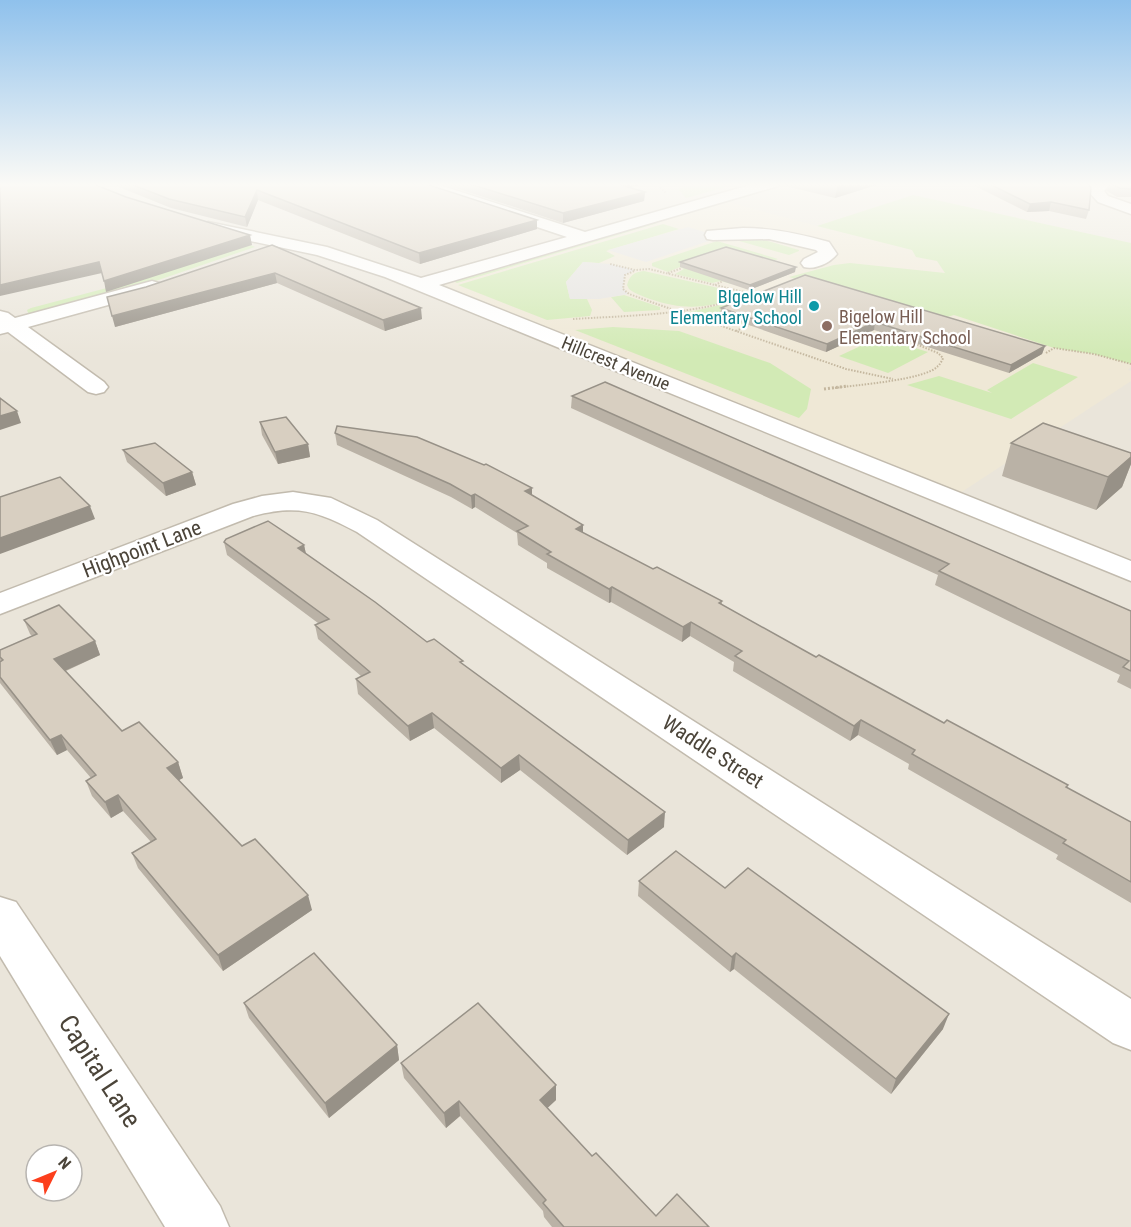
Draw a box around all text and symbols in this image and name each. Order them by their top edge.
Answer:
place label: BIgelow Hill Elementary School [670,286,802,328]
marker: BIgelow Hill Elementary School [807,299,821,313]
place label: Bigelow Hill Elementary School [839,306,971,348]
marker: Bigelow Hill Elementary School [820,319,834,333]
street label: Hillcrest Avenue [559,332,673,394]
street label: Highpoint Lane [79,515,205,583]
street label: Waddle Street [658,711,768,793]
street label: Capital Lane [53,1009,147,1133]
north arrow [24,1143,84,1203]
text: N [54,1153,75,1173]

